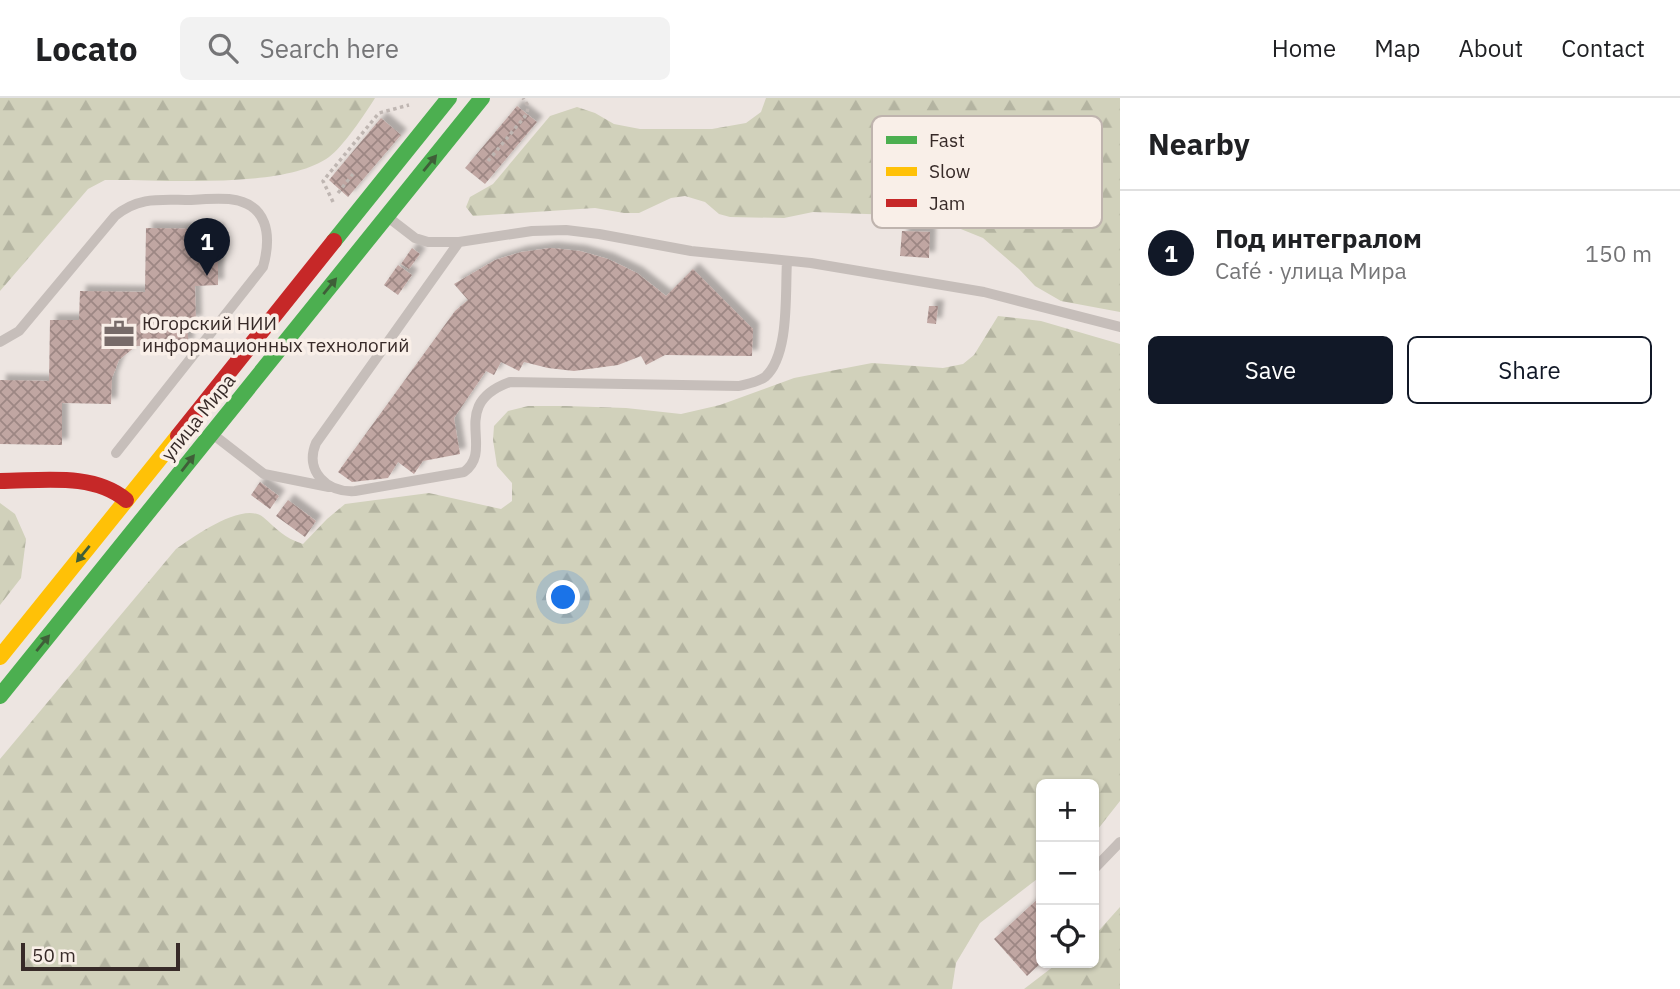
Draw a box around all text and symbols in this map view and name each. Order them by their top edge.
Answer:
search box [180,17,670,80]
text: Locato [35,27,138,70]
icon: search [204,29,242,67]
text: Search here [260,31,399,65]
text: Home [1272,32,1336,64]
text: Map [1374,32,1420,64]
text: About [1458,32,1523,64]
text: Contact [1561,32,1645,64]
legend [872,116,1102,228]
text: Nearby [1148,124,1250,163]
text: Fast [929,128,965,152]
one-way arrow [422,154,437,171]
text: Slow [929,159,970,183]
text: Jam [929,191,965,215]
pin: 1 [184,218,230,276]
text: Под интегралом [1215,221,1422,255]
text: 1 [1164,238,1178,268]
text: 150 m [1585,238,1652,268]
text: Café · улица Мира [1215,255,1407,285]
one-way arrow [323,277,337,295]
place label: Югорский НИИ информационных технологий [142,311,409,357]
office icon: Югорский НИИ информационных технологий [102,317,136,351]
button: Save [1148,336,1393,404]
button: Share [1407,336,1652,404]
street label: улица Мира [156,369,240,465]
one-way arrow [180,455,195,473]
one-way arrow [76,545,91,562]
your location [546,580,580,614]
one-way arrow [35,634,49,652]
map controls [1036,779,1099,968]
button: + [1036,779,1099,842]
button: − [1036,842,1099,905]
button: locate [1036,905,1099,968]
scale bar [21,940,180,972]
text: 50 m [32,943,76,967]

